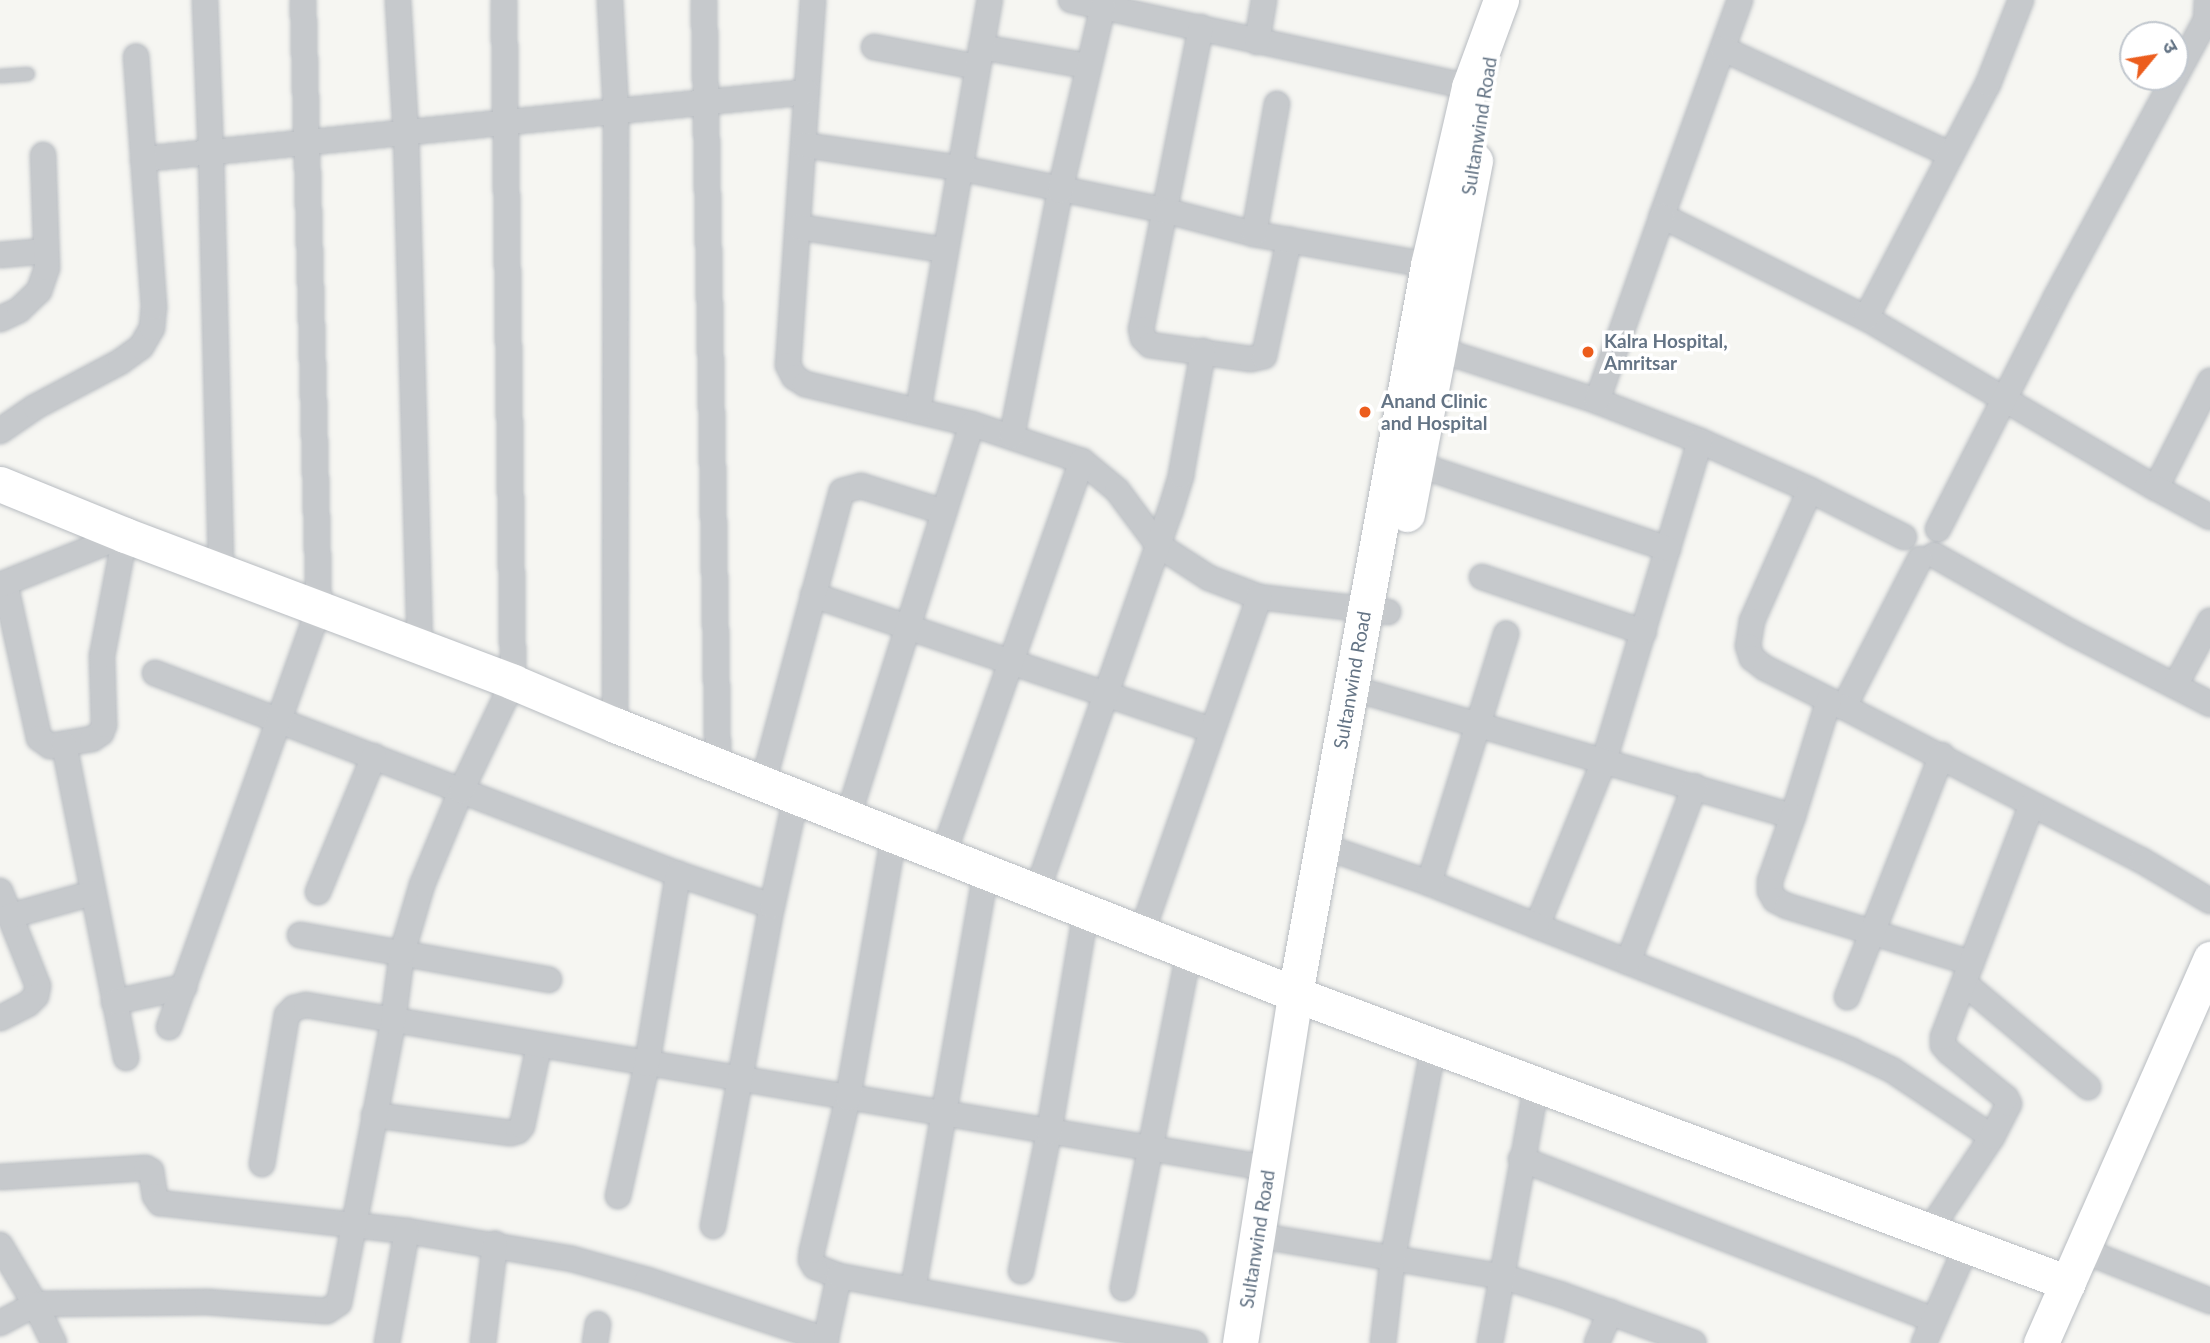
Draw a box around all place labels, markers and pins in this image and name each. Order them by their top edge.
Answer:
place label: Kalra Hospital, Amritsar [1604,330,1728,374]
marker: Kalra Hospital, Amritsar [1578,342,1598,362]
place label: Anand Clinic and Hospital [1381,390,1487,434]
marker: Anand Clinic and Hospital [1355,402,1375,422]

